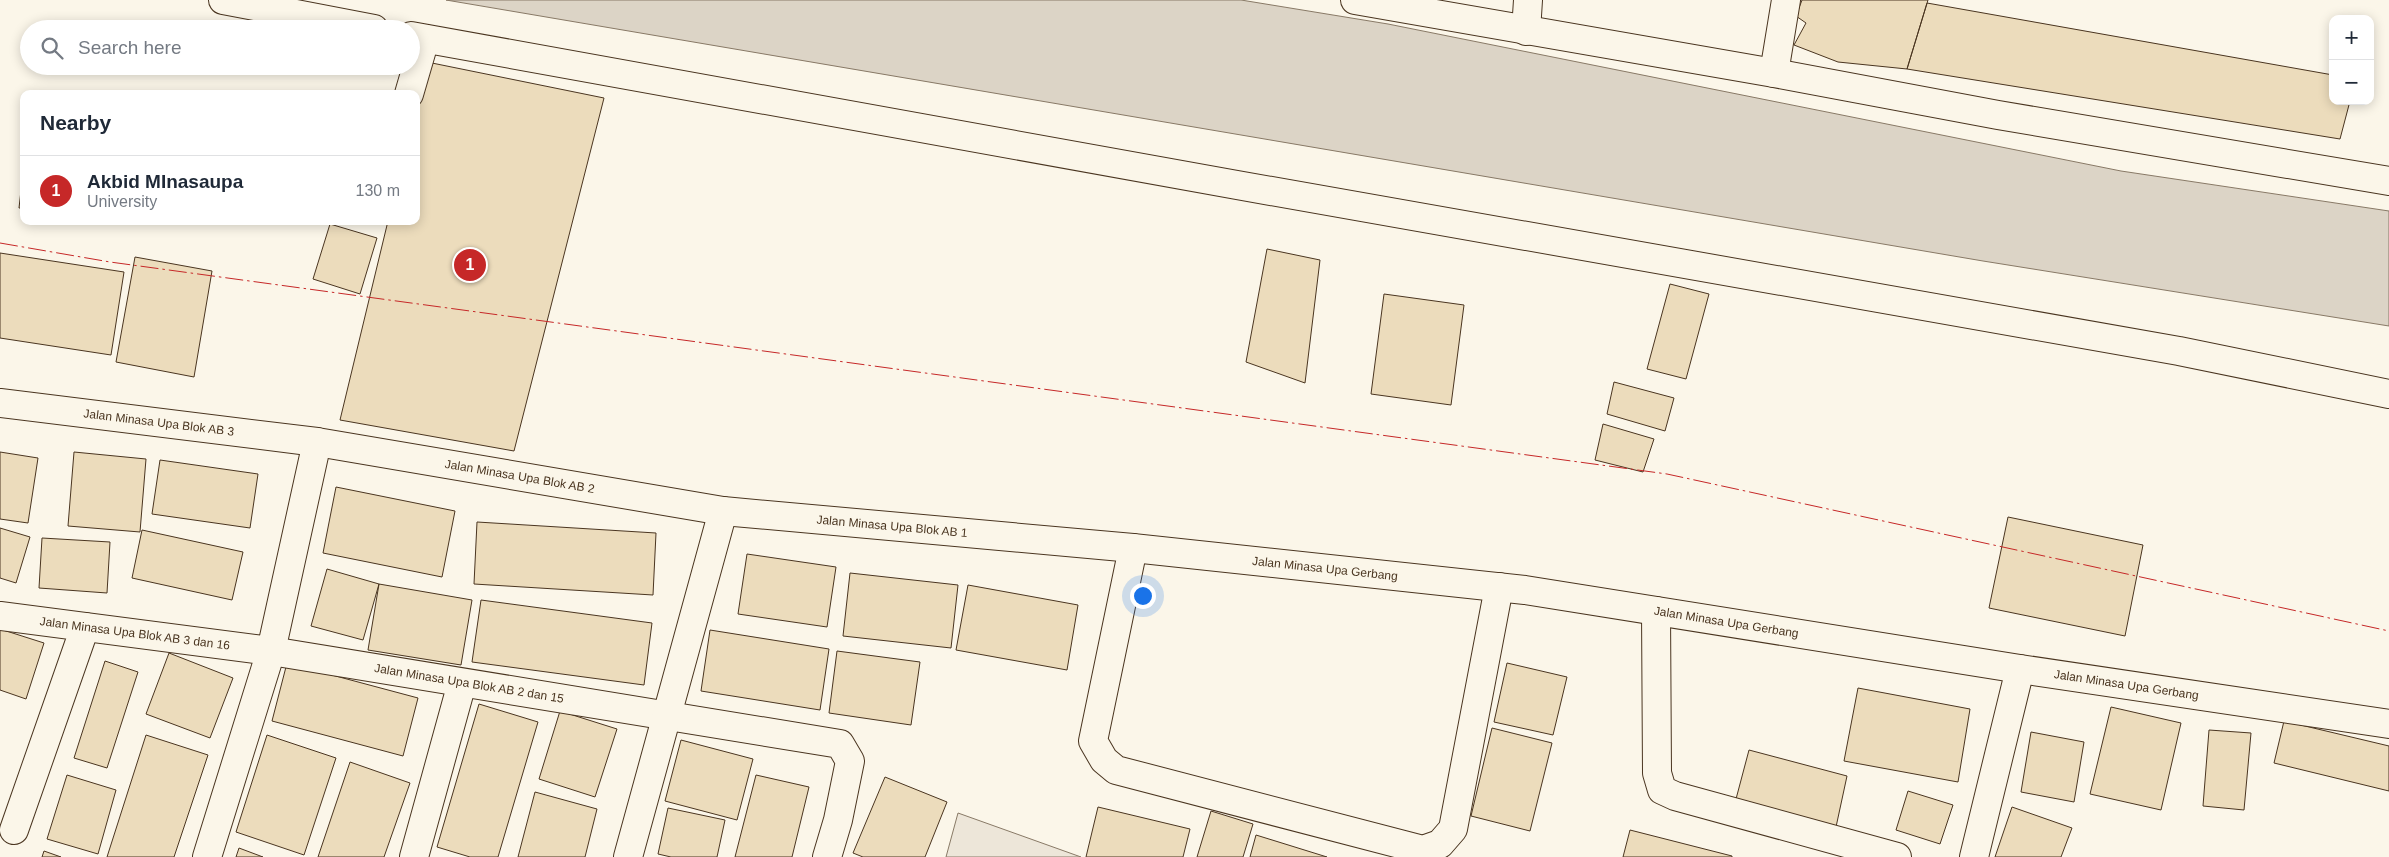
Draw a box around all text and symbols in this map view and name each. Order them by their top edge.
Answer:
map controls [2329,15,2374,105]
button: + [2329,15,2374,60]
search box [20,20,420,75]
icon: search [38,34,66,62]
text: Search here [78,37,182,58]
button: − [2329,60,2374,105]
text: Nearby [40,111,111,134]
text: Akbid MInasaupa [87,171,243,192]
text: 1 [52,182,60,199]
text: 130 m [356,182,400,199]
text: University [87,193,157,210]
pin: 1 [454,246,486,284]
street label: Jalan Minasa Upa Blok AB 3 [83,406,235,439]
street label: Jalan Minasa Upa Blok AB 2 [444,457,596,496]
street label: Jalan Minasa Upa Blok AB 1 [816,512,969,540]
street label: Jalan Minasa Upa Gerbang [1252,554,1399,583]
your location [1130,583,1156,609]
street label: Jalan Minasa Upa Gerbang [1653,604,1800,641]
street label: Jalan Minasa Upa Blok AB 3 dan 16 [39,614,231,653]
street label: Jalan Minasa Upa Blok AB 2 dan 15 [373,661,565,706]
street label: Jalan Minasa Upa Gerbang [2053,667,2200,703]

